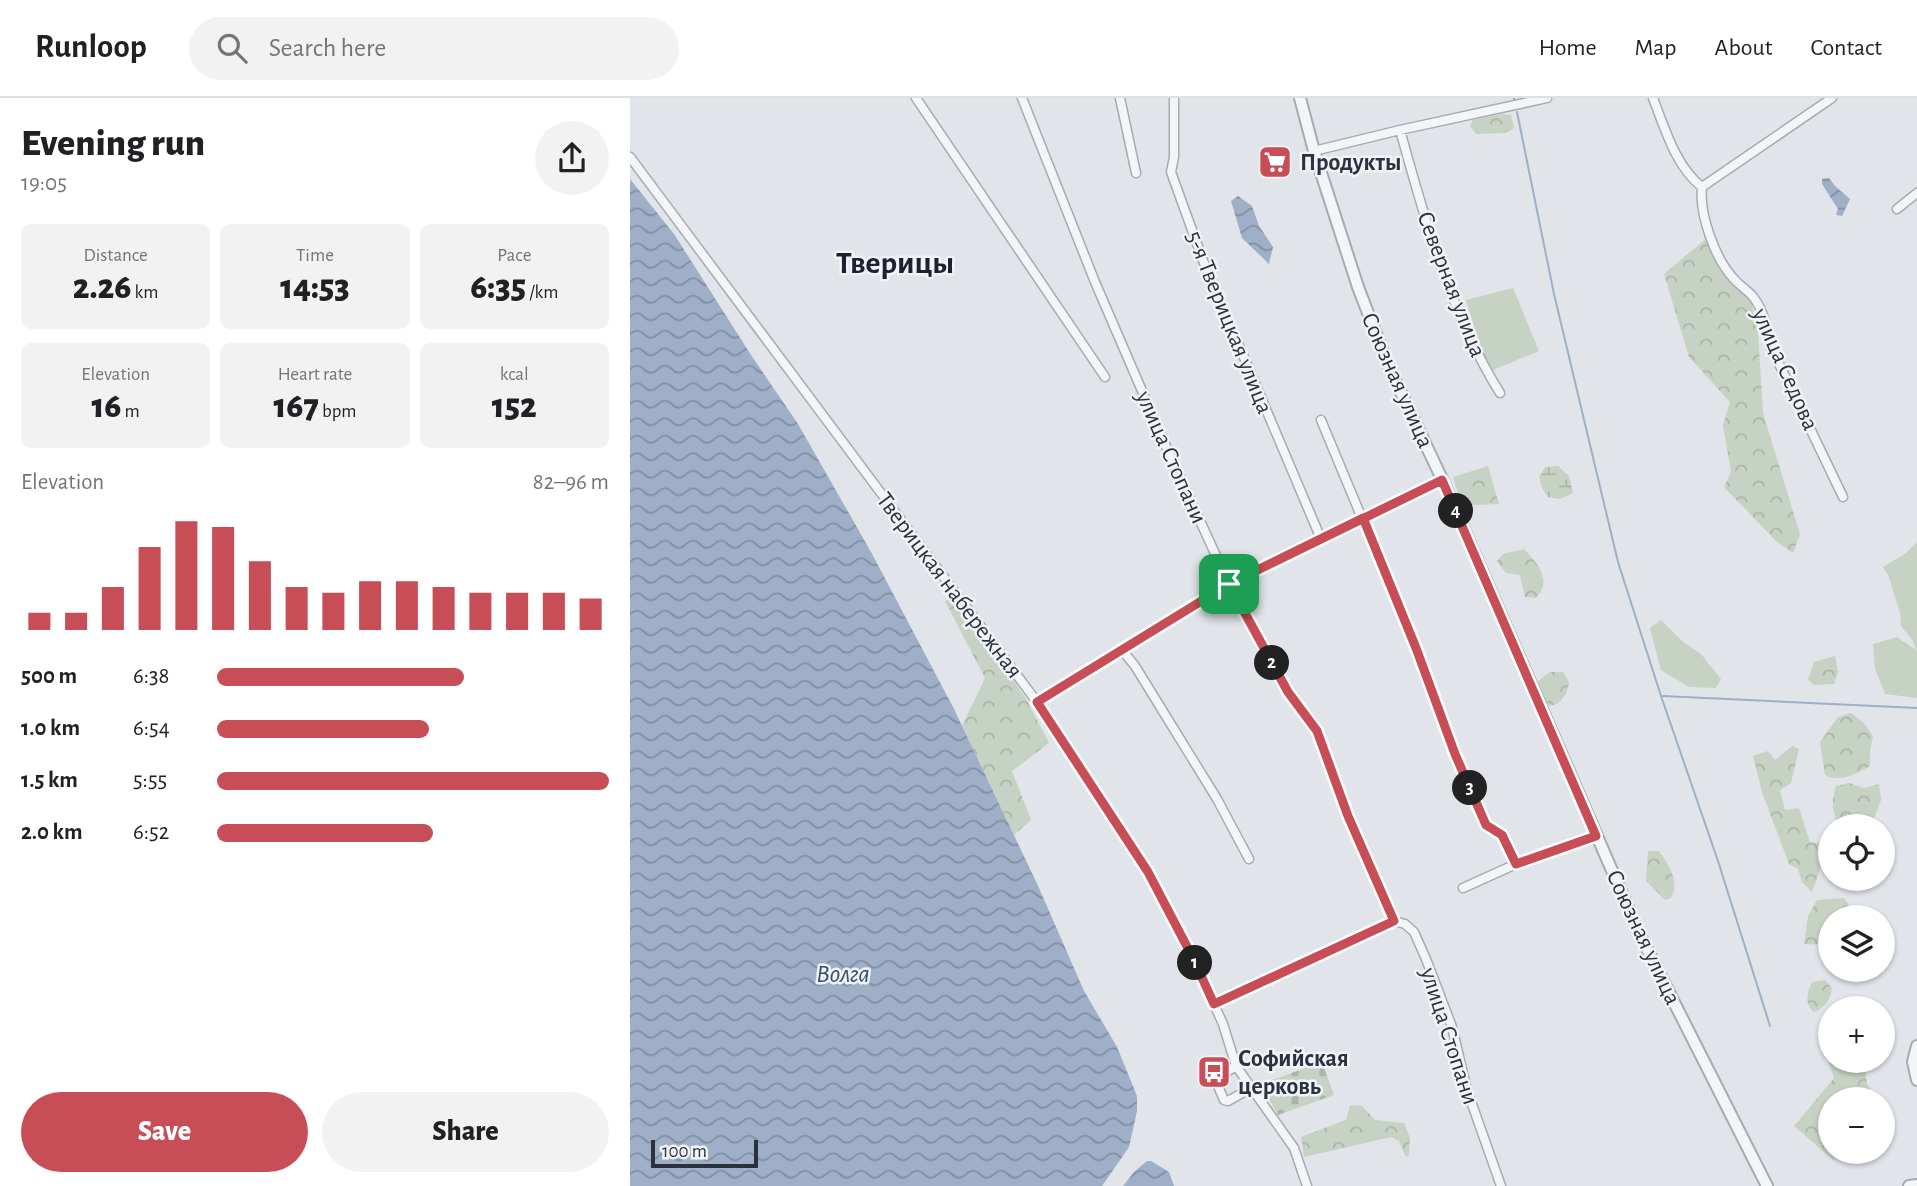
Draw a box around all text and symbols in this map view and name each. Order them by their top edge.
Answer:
search box [189,17,679,80]
icon: search [213,29,251,67]
text: Runloop [35,31,147,64]
text: Search here [269,35,386,61]
text: Home [1539,36,1597,60]
text: Map [1635,36,1677,60]
text: About [1715,36,1772,60]
text: Contact [1810,36,1882,60]
button: share [535,121,609,195]
text: Evening run [21,125,205,163]
supermarket icon: Продукты [1256,143,1294,181]
place label: Продукты [1300,151,1401,175]
text: 19:05 [21,172,67,195]
street label: Северная улица [1412,208,1490,361]
street label: 5-я Тверицкая улица [1181,228,1277,417]
text: Distance [83,246,148,265]
text: Time [296,246,334,265]
text: Pace [497,246,531,265]
district label: Тверицы [836,247,954,279]
text: 2.26 [73,270,131,305]
text: 14:53 [280,270,350,305]
text: 6:35 [470,270,526,305]
text: km [131,283,158,302]
text: /km [526,283,558,302]
street label: улица Седова [1747,304,1823,434]
street label: Союзная улица [1356,309,1438,452]
text: Elevation [81,365,150,384]
text: Heart rate [278,365,352,384]
text: kcal [500,365,529,384]
street label: улица Стопани [1131,387,1211,527]
text: 16 [91,389,121,424]
text: 167 [273,389,319,424]
text: 152 [492,389,537,424]
text: m [121,402,140,421]
text: bpm [319,402,356,421]
text: Elevation [21,471,104,494]
text: 82–96 m [533,471,609,494]
street label: Тверицкая набережная [872,488,1027,683]
pin: 4 [1438,494,1474,528]
text: 4 [1451,501,1460,520]
pin [1199,554,1259,614]
icon: arrive [1210,565,1248,603]
pin: 2 [1254,646,1290,680]
text: 2 [1267,653,1276,672]
text: 500 m [21,665,77,688]
text: 6:38 [133,665,169,688]
text: 1.0 km [21,717,80,740]
text: 6:54 [133,717,170,740]
text: 1.5 km [21,769,78,792]
text: 5:55 [133,769,167,792]
pin: 3 [1452,770,1488,806]
text: 3 [1465,778,1474,797]
map controls [1818,814,1895,1164]
button: locate [1818,814,1895,891]
text: 2.0 km [21,821,83,844]
text: 6:52 [133,821,169,844]
street label: Союзная улица [1601,866,1685,1009]
button: layers [1818,905,1895,982]
pin: 1 [1178,946,1212,980]
text: 1 [1191,953,1198,972]
water label: Волга [816,961,870,987]
street label: улица Стопани [1415,964,1482,1108]
button: + [1818,996,1895,1073]
place label: Софийская церковь [1238,1047,1349,1099]
bus stop icon: Софийская церковь [1195,1053,1233,1091]
button: − [1818,1087,1895,1164]
button: Save [21,1092,308,1172]
button: Share [322,1092,609,1172]
scale bar [651,1137,758,1169]
text: 100 m [662,1142,707,1161]

